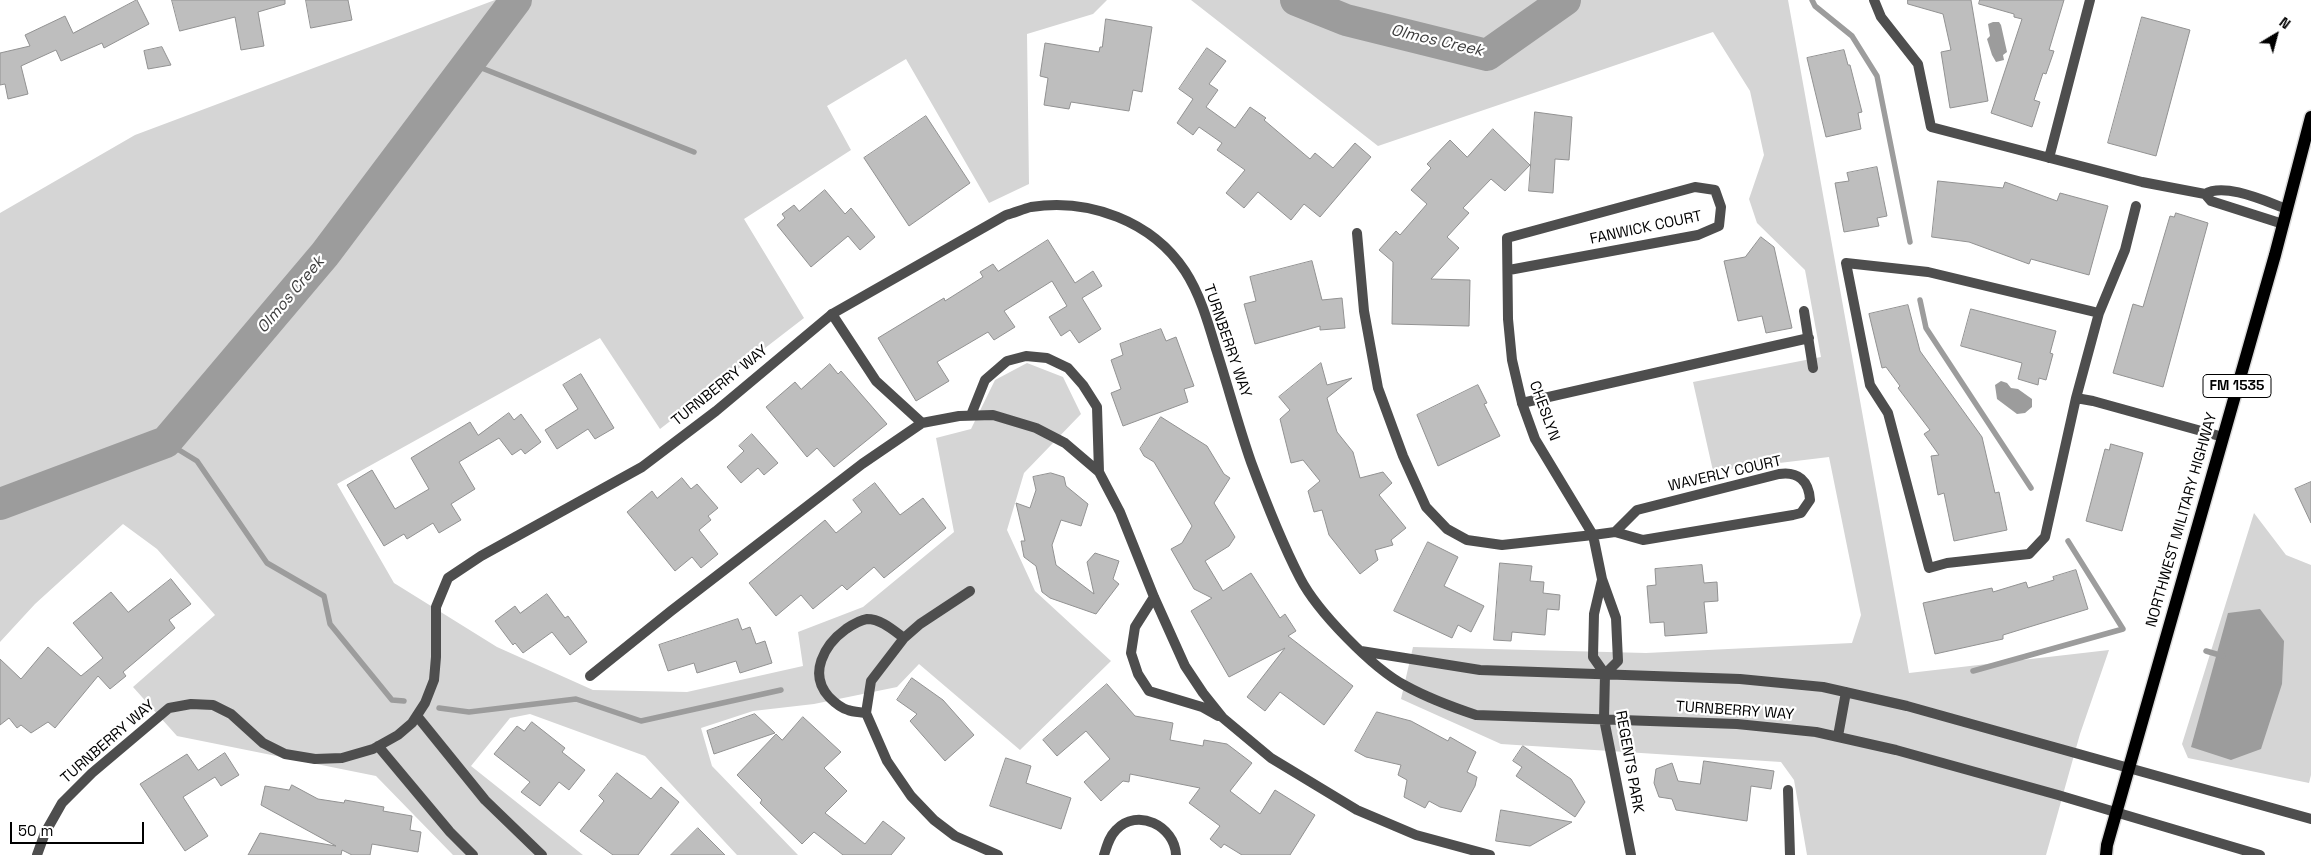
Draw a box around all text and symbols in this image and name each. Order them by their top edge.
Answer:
north arrow [2251,10,2301,60]
text: N [2276,13,2294,33]
water label: Olmos Creek [1389,21,1485,61]
street label: FANWICK COURT [1588,207,1704,249]
water label: Olmos Creek [253,253,329,337]
street label: TURNBERRY WAY [1199,282,1255,400]
street label: TURNBERRY WAY [668,342,772,430]
road number: FM 1535 [2203,374,2271,398]
street label: CHESLYN [1525,379,1563,443]
street label: NORTHWEST MILITARY HIGHWAY [2143,411,2221,629]
street label: WAVERLY COURT [1667,452,1783,496]
street label: TURNBERRY WAY [57,696,159,788]
street label: TURNBERRY WAY [1675,698,1795,724]
street label: REGENTS PARK [1611,709,1647,815]
scale bar [12,812,146,844]
text: 50 m [18,821,53,840]

